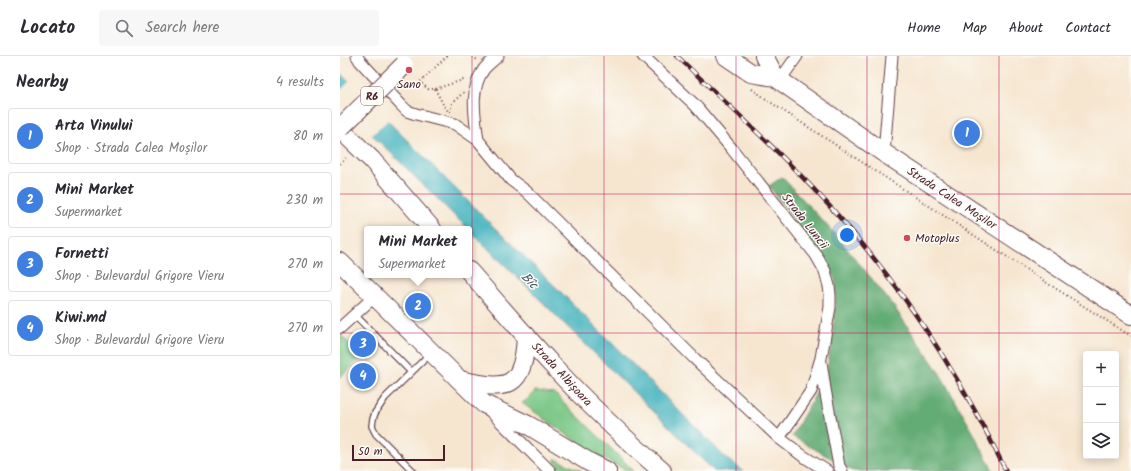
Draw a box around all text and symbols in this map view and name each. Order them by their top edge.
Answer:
search box [99,10,379,46]
text: Locato [20,13,75,43]
text: Search here [145,16,219,40]
icon: search [113,17,135,39]
text: Home [907,17,941,39]
text: Map [963,17,987,39]
text: About [1009,17,1043,39]
text: Contact [1065,17,1111,39]
marker: Sano [404,65,414,75]
text: Nearby [16,69,68,96]
text: 4 results [276,72,324,93]
place label: Sano [397,75,421,94]
road number: R6 [361,87,383,105]
text: Arta Vinului [55,114,133,138]
pin: 1 [954,118,980,148]
text: 1 [28,126,32,147]
text: 80 m [293,126,323,147]
text: Shop · Strada Calea Moșilor [55,138,207,159]
street label: Strada Calea Moșilor [903,162,1001,235]
text: Mini Market [55,178,134,202]
street label: Strada Luncii [777,189,833,254]
text: 2 [26,190,34,211]
text: 230 m [286,190,323,211]
text: Supermarket [55,202,122,223]
your location [837,225,857,245]
popup [364,226,472,278]
place label: Motoplus [915,229,960,248]
text: Mini Market [378,230,458,254]
marker: Motoplus [902,233,912,243]
text: Fornetti [55,242,108,266]
text: 3 [26,254,34,275]
text: 270 m [287,254,323,275]
text: Supermarket [378,254,446,275]
text: Shop · Bulevardul Grigore Vieru [55,266,224,287]
water label: Bîc [515,268,543,295]
pin: 2 [405,291,431,321]
text: Kiwi.md [55,306,106,330]
text: 4 [26,318,34,339]
text: 270 m [287,318,323,339]
pin: 3 [350,329,376,359]
text: Shop · Bulevardul Grigore Vieru [55,330,224,351]
street label: Strada Albișoara [527,338,597,411]
map controls [1083,351,1119,459]
button: + [1083,351,1119,387]
pin: 4 [350,361,376,391]
button: − [1083,387,1119,423]
button: layers [1083,423,1119,459]
scale bar [352,443,445,462]
text: 50 m [358,443,383,461]

